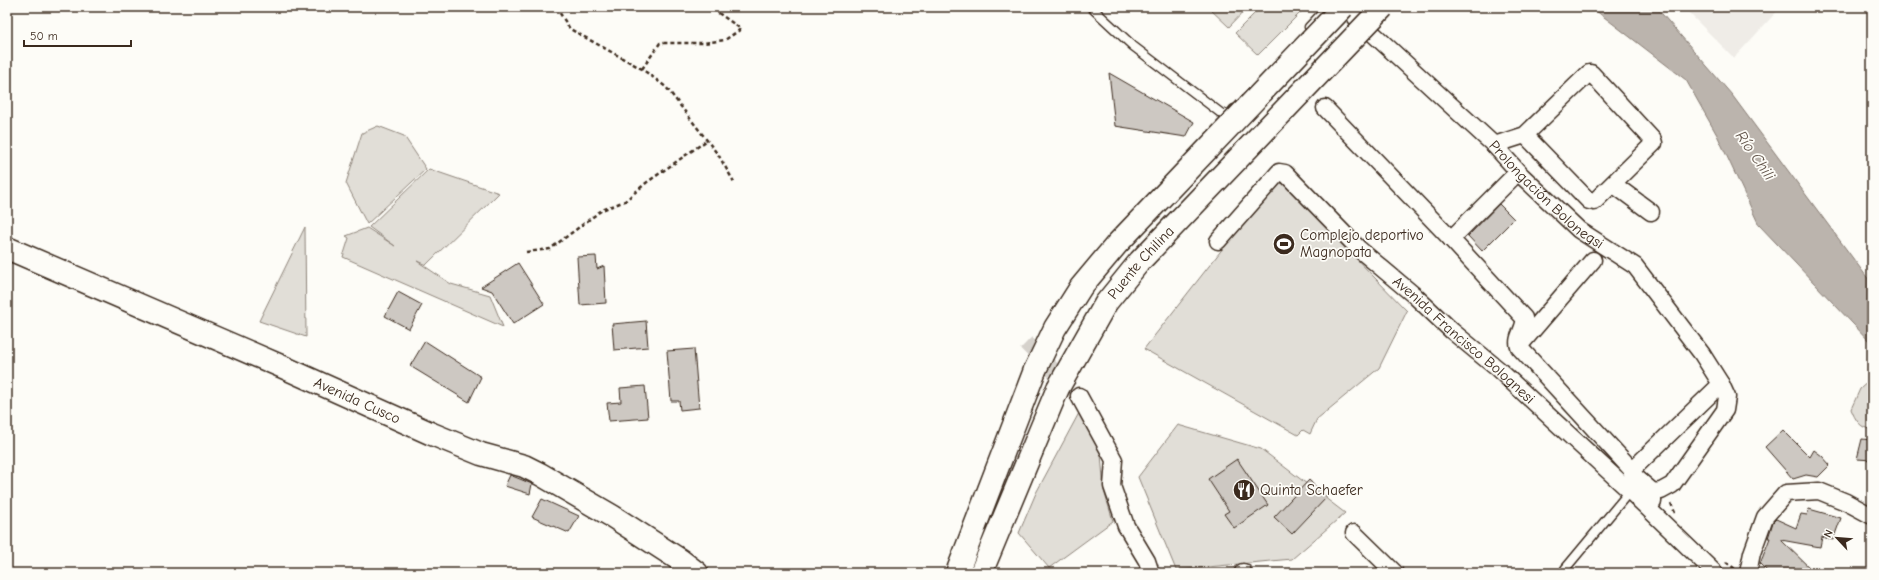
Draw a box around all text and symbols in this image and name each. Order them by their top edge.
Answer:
scale bar [24,22,131,48]
text: 50 m [30,29,58,43]
water label: Río Chili [1732,127,1779,184]
street label: Prolongación Bolonegsi [1485,137,1607,253]
street label: Puente Chilina [1104,222,1178,303]
place label: Complejo deportivo Magnopata [1300,226,1424,261]
sports icon: Complejo deportivo Magnopata [1271,231,1297,257]
street label: Avenida Francisco Bolognesi [1389,272,1539,408]
street label: Avenida Cusco [311,373,403,428]
restaurant icon: Quinta Schaefer [1231,477,1257,503]
place label: Quinta Schaefer [1260,481,1363,499]
north arrow [1817,518,1857,558]
text: N [1821,528,1836,540]

